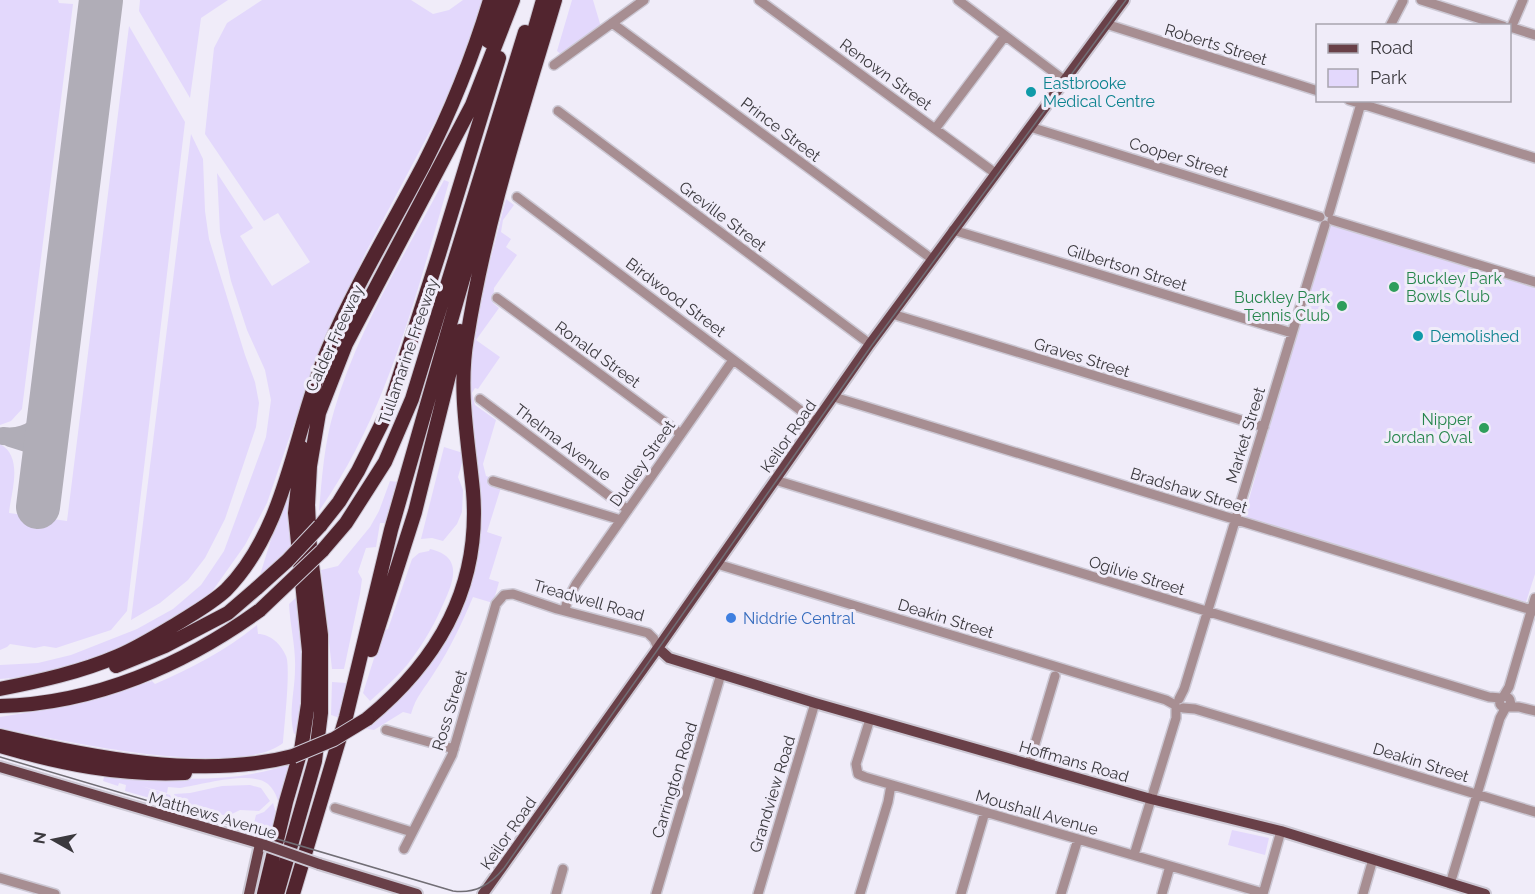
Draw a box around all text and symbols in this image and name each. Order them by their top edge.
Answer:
street label: Roberts Street [1162,20,1270,69]
legend [1316,24,1511,102]
street label: Renown Street [836,35,936,114]
text: Road [1370,37,1413,58]
text: Park [1370,67,1407,88]
place label: Eastbrooke Medical Centre [1043,74,1155,111]
marker: Eastbrooke Medical Centre [1024,85,1038,99]
street label: Prince Street [737,93,825,166]
street label: Cooper Street [1127,133,1231,182]
street label: Greville Street [675,177,771,256]
street label: Gilbertson Street [1065,240,1190,295]
street label: Birdwood Street [622,254,730,341]
place label: Buckley Park Bowls Club [1406,269,1502,306]
street label: Tullamarine Freeway [375,275,443,427]
marker: Buckley Park Bowls Club [1387,280,1401,294]
street label: Calder Freeway [301,282,368,395]
place label: Buckley Park Tennis Club [1234,288,1331,325]
marker: Buckley Park Tennis Club [1335,299,1349,313]
street label: Ronald Street [551,317,644,392]
place label: Demolished [1430,327,1519,346]
marker: Demolished [1411,329,1425,343]
street label: Graves Street [1032,334,1133,381]
street label: Market Street [1222,384,1269,485]
street label: Keilor Road [756,396,820,476]
street label: Thelma Avenue [511,400,615,485]
place label: Nipper Jordan Oval [1384,410,1473,447]
street label: Dudley Street [606,416,680,510]
marker: Nipper Jordan Oval [1477,421,1491,435]
street label: Bradshaw Street [1128,464,1250,518]
street label: Ogilvie Street [1087,552,1188,599]
street label: Treadwell Road [531,576,647,625]
street label: Deakin Street [896,595,997,642]
place label: Niddrie Central [743,609,856,628]
marker: Niddrie Central [724,611,738,625]
street label: Ross Street [428,667,471,753]
street label: Carrington Road [648,720,701,840]
street label: Grandview Road [746,733,799,855]
street label: Hoffmans Road [1017,737,1131,786]
street label: Deakin Street [1371,739,1472,786]
street label: Moushall Avenue [973,786,1100,839]
street label: Matthews Avenue [147,788,279,843]
street label: Keilor Road [476,793,540,873]
north arrow [24,810,84,870]
text: N [29,830,50,845]

